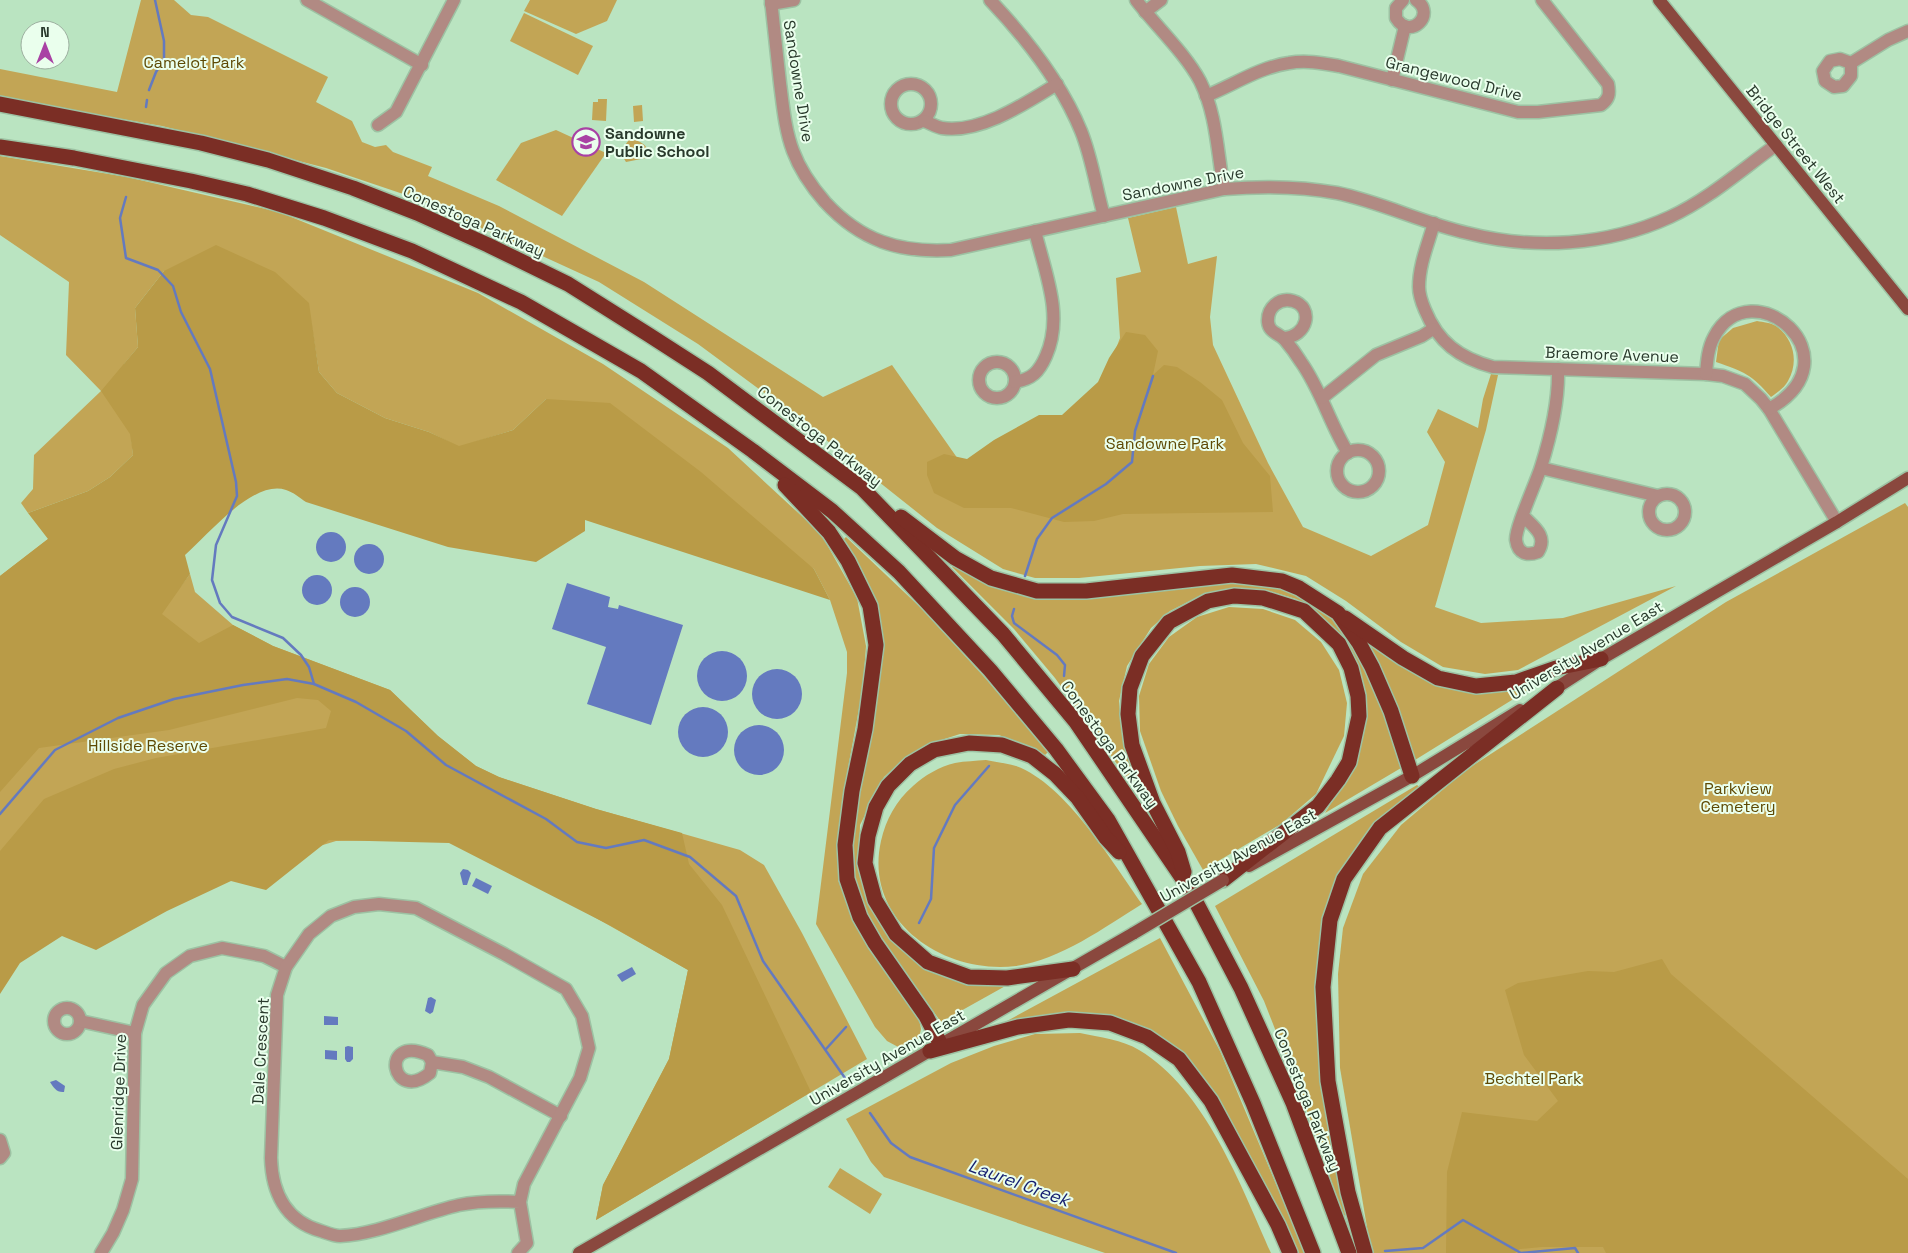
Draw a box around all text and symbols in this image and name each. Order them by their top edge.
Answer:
street label: Sandowne Drive [778,18,819,144]
north arrow [20,20,70,70]
text: N [40,23,50,41]
street label: Grangewood Drive [1383,51,1524,106]
park label: Camelot Park [144,52,245,73]
street label: Bridge Street West [1741,81,1850,208]
place label: Sandowne Public School [605,123,709,162]
school or university icon: Sandowne Public School [571,127,601,157]
street label: Sandowne Drive [1121,161,1246,206]
street label: Conestoga Parkway [400,181,548,262]
street label: Braemore Avenue [1545,342,1679,367]
street label: Conestoga Parkway [753,381,886,492]
park label: Sandowne Park [1106,433,1225,454]
street label: University Avenue East [1505,596,1667,705]
street label: Conestoga Parkway [1056,676,1163,812]
park label: Hillside Reserve [88,735,208,756]
park label: Parkview Cemetery [1700,778,1776,817]
street label: University Avenue East [1156,804,1320,907]
street label: Dale Crescent [247,997,274,1105]
street label: University Avenue East [806,1004,969,1110]
street label: Conestoga Parkway [1269,1025,1346,1175]
street label: Glenridge Drive [106,1034,131,1150]
park label: Bechtel Park [1484,1068,1582,1089]
water label: Laurel Creek [965,1154,1075,1212]

